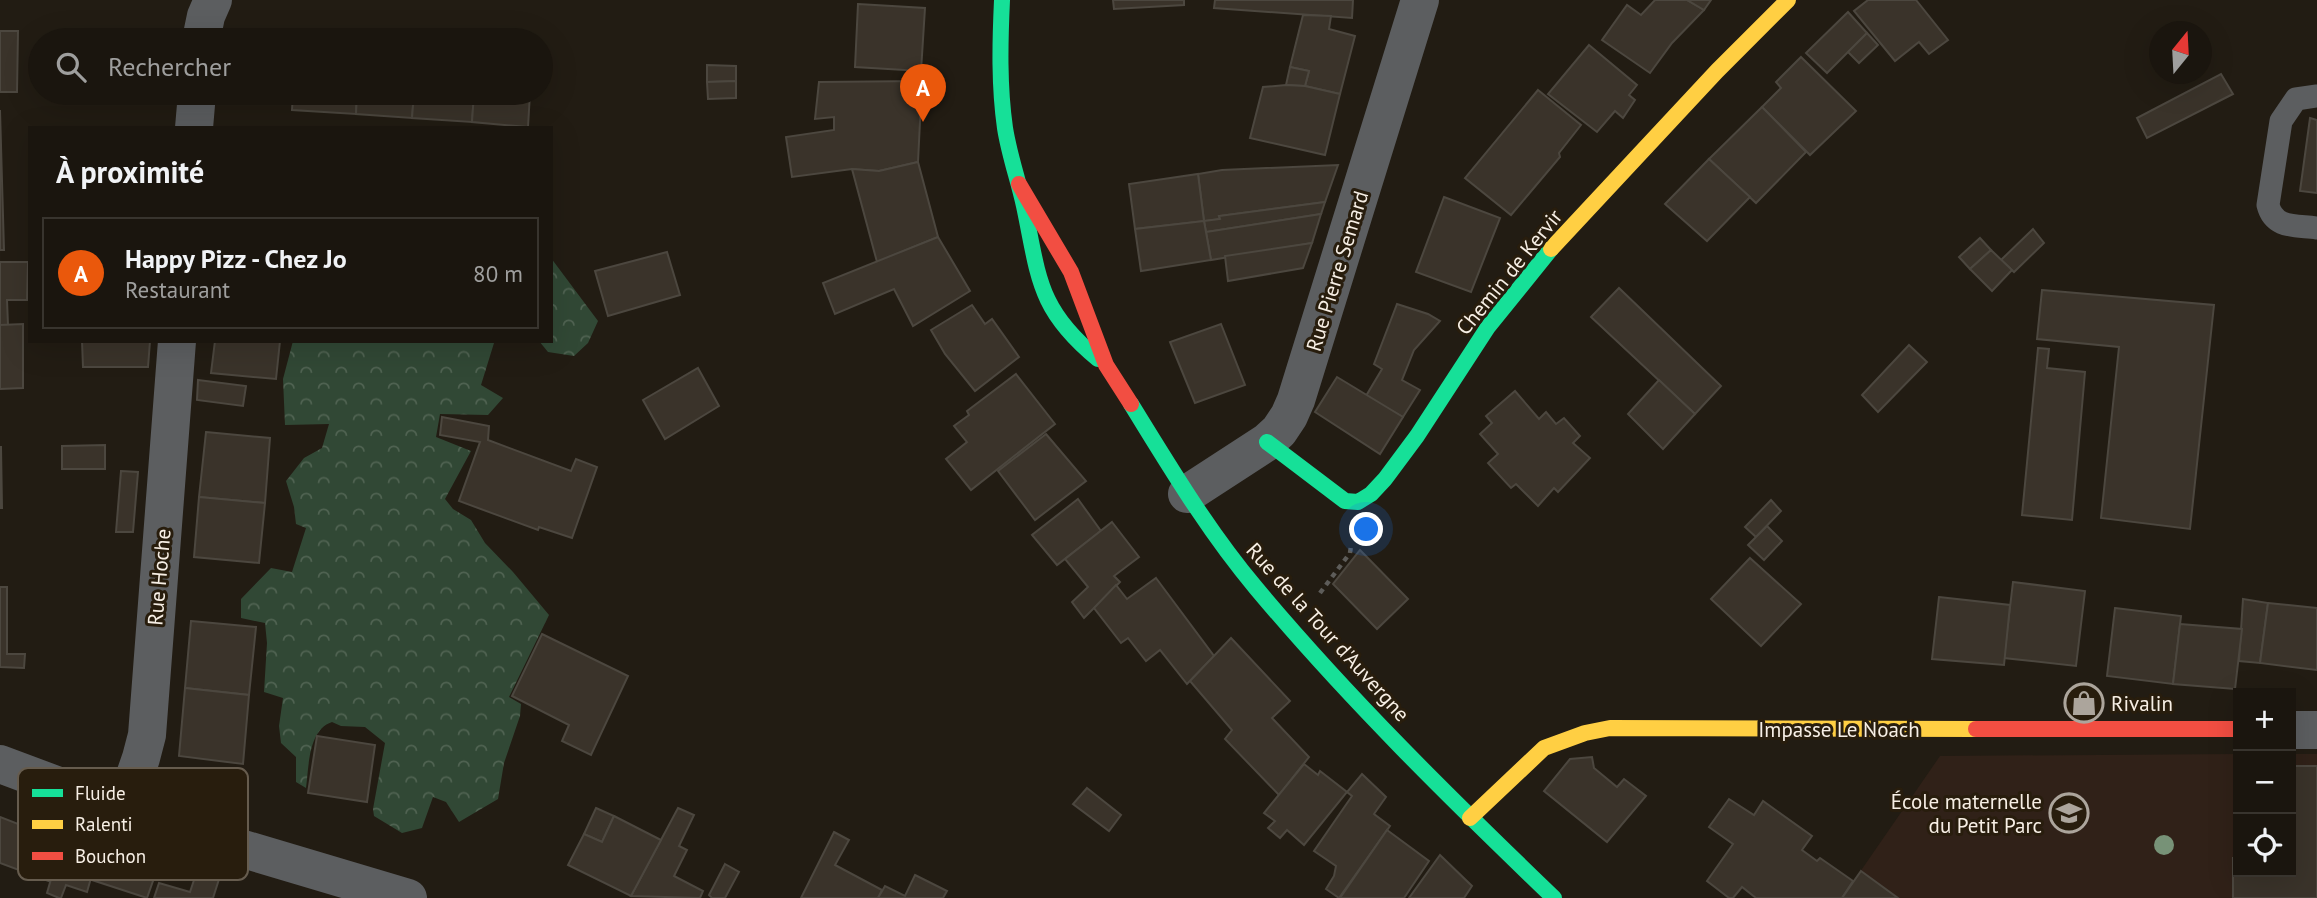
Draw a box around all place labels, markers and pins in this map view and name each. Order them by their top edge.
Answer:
pin: A [900,64,946,122]
shop icon: Rivalin [2063,682,2105,724]
place label: Rivalin [2111,690,2173,717]
place label: École maternelle du Petit Parc [1891,788,2042,839]
school or university icon: École maternelle du Petit Parc [2048,792,2090,834]

